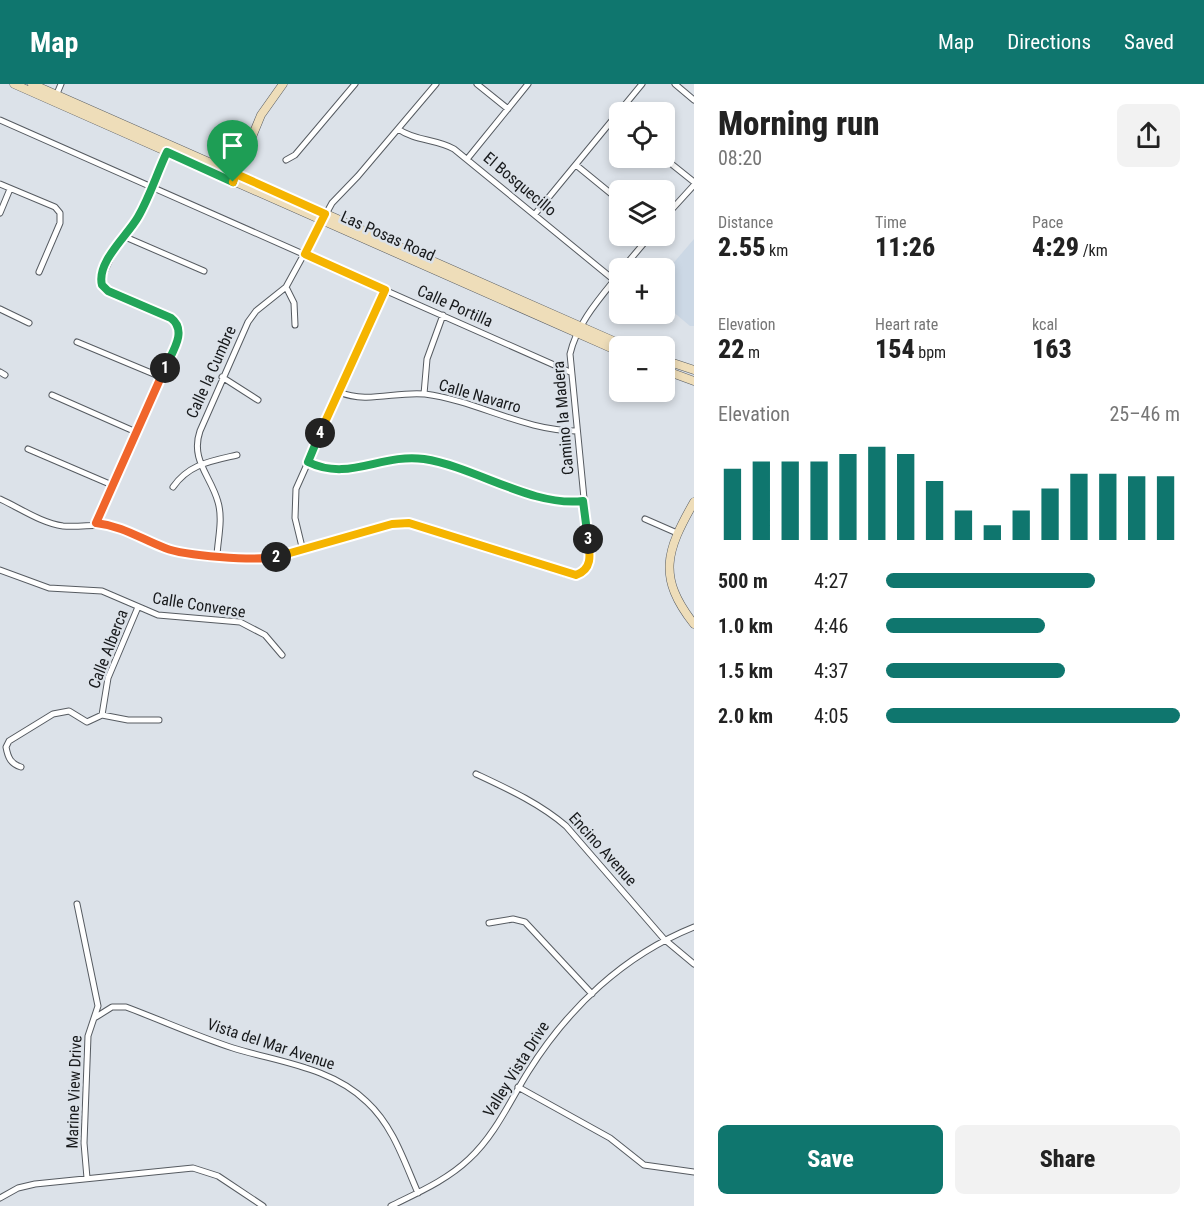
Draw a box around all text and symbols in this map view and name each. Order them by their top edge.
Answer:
text: Map [30,26,78,59]
text: Map [938,30,974,54]
text: Directions [1007,30,1091,54]
text: Saved [1124,30,1174,54]
map controls [609,102,675,402]
button: locate [609,102,675,168]
text: Morning run [718,104,880,143]
button: share [1117,104,1180,167]
pin [207,120,258,182]
icon: arrive [216,129,249,162]
text: 08:20 [718,146,762,170]
street label: El Bosquecillo [480,148,560,220]
button: layers [609,180,675,246]
street label: Las Posas Road [338,207,438,265]
text: Distance [718,213,773,232]
text: Time [875,213,907,232]
text: Pace [1032,213,1063,232]
text: 2.55 [718,232,765,262]
text: 11:26 [875,232,935,262]
text: 4:29 [1032,232,1079,262]
text: km [765,241,788,260]
text: /km [1079,241,1108,260]
button: + [609,258,675,324]
street label: Calle Portilla [414,281,496,331]
text: Elevation [718,315,776,334]
text: Heart rate [875,315,938,334]
text: kcal [1032,315,1058,334]
street label: Calle la Cumbre [182,323,240,421]
text: 22 [718,334,744,364]
text: 154 [875,334,915,364]
text: 163 [1032,334,1072,364]
button: − [609,336,675,402]
text: m [744,343,760,362]
text: bpm [915,343,946,362]
pin: 1 [150,353,180,383]
text: 1 [161,358,169,377]
street label: Camino la Madera [549,360,577,476]
street label: Calle Navarro [437,375,523,417]
text: Elevation [718,402,790,426]
text: 25–46 m [1109,402,1180,426]
pin: 4 [305,418,335,448]
text: 4 [316,423,324,442]
pin: 3 [573,524,603,554]
text: 3 [584,529,592,548]
pin: 2 [261,542,291,572]
text: 2 [272,547,280,566]
text: 500 m [718,569,768,593]
text: 4:27 [814,569,848,593]
street label: Calle Converse [151,588,247,622]
street label: Calle Alberca [84,607,132,691]
text: 1.0 km [718,614,773,638]
text: 4:46 [814,614,848,638]
text: 1.5 km [718,659,773,683]
text: 4:37 [814,659,848,683]
text: 2.0 km [718,704,773,728]
text: 4:05 [814,704,848,728]
street label: Encino Avenue [565,808,641,890]
street label: Vista del Mar Avenue [205,1014,337,1074]
street label: Valley Vista Drive [479,1018,553,1120]
street label: Marine View Drive [63,1035,85,1149]
button: Save [718,1125,943,1194]
button: Share [955,1125,1180,1194]

